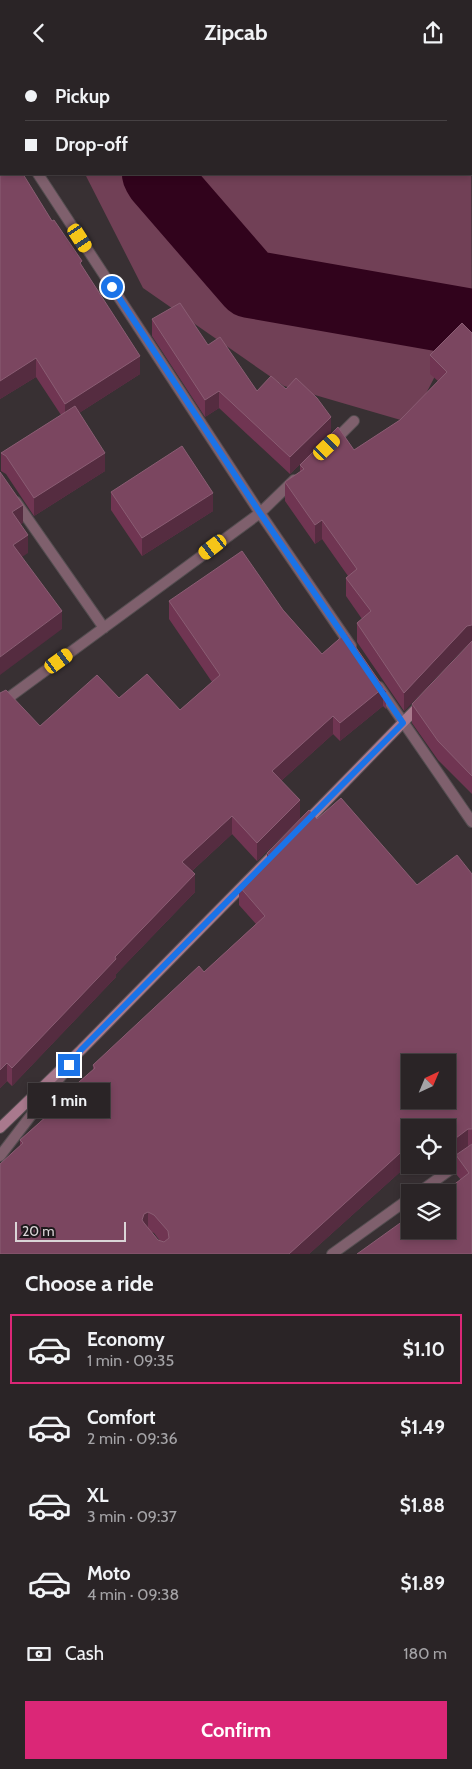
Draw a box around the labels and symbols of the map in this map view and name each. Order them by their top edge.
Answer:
car [65,221,94,255]
route start [101,276,123,298]
car [310,431,343,463]
car [196,532,229,562]
car [42,646,75,676]
route end [58,1054,80,1076]
north arrow [401,1054,456,1109]
callout: 1 min [28,1083,110,1117]
scale bar [15,1219,126,1242]

